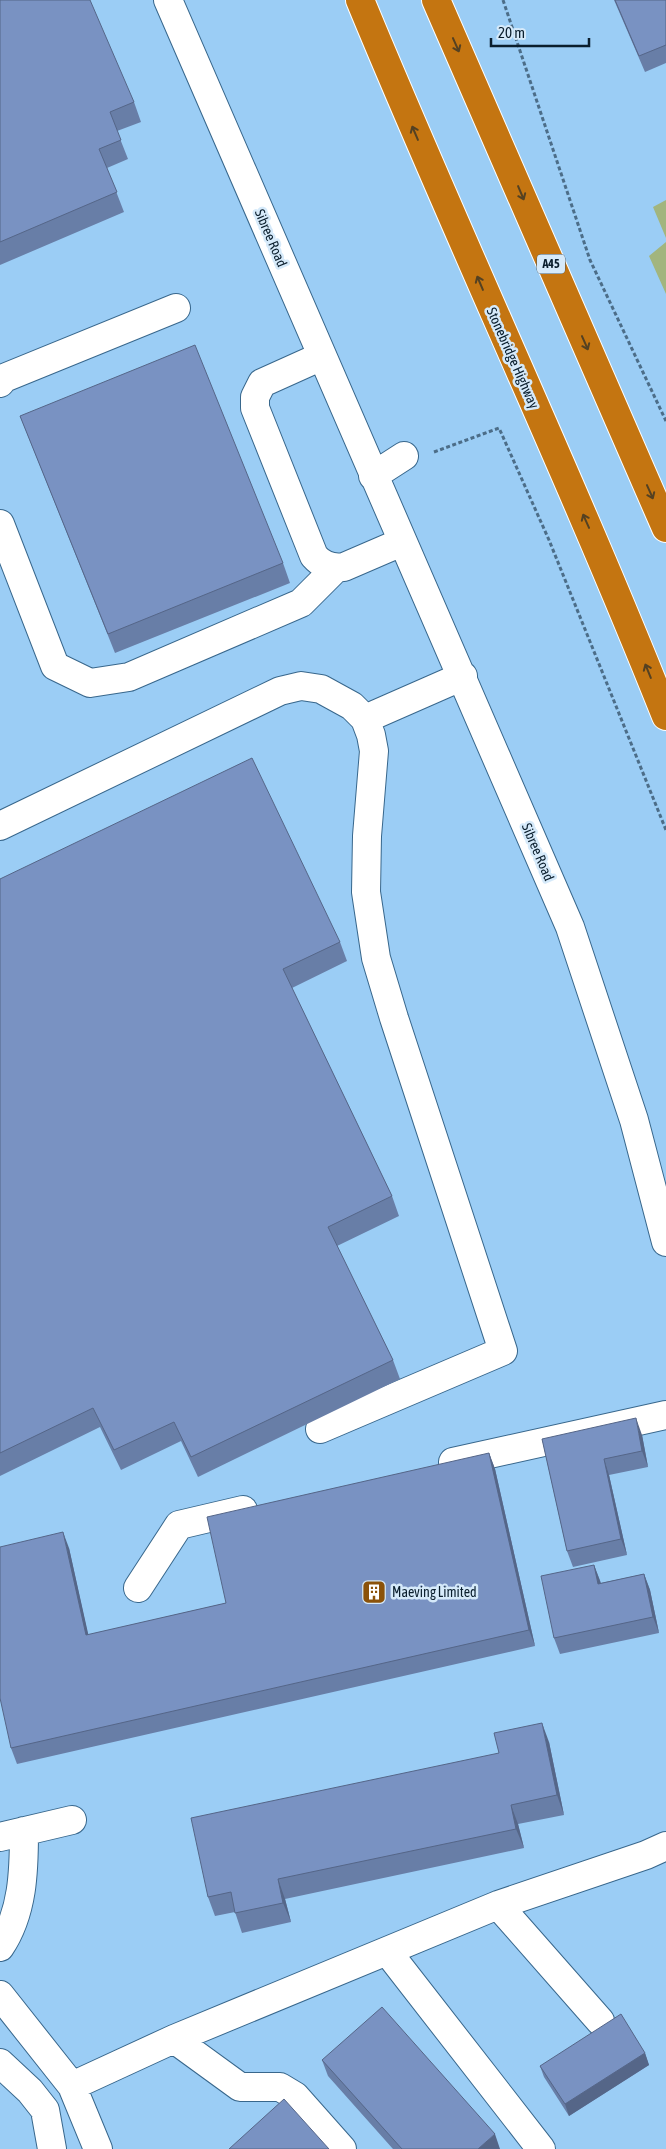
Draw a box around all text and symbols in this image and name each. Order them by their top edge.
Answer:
scale bar [491,15,588,47]
text: 20 m [498,24,525,41]
one-way arrow [451,37,461,52]
one-way arrow [410,126,419,141]
one-way arrow [517,185,527,200]
street label: Sibree Road [252,207,290,269]
road number: A45 [537,254,565,274]
one-way arrow [474,276,484,291]
street label: Stonebridge Highway [484,305,543,411]
one-way arrow [581,335,591,350]
one-way arrow [646,484,656,499]
one-way arrow [580,514,590,529]
one-way arrow [643,664,652,679]
street label: Sibree Road [519,821,557,883]
building icon: Maeving Limited [361,1579,387,1605]
place label: Maeving Limited [392,1584,477,1600]

